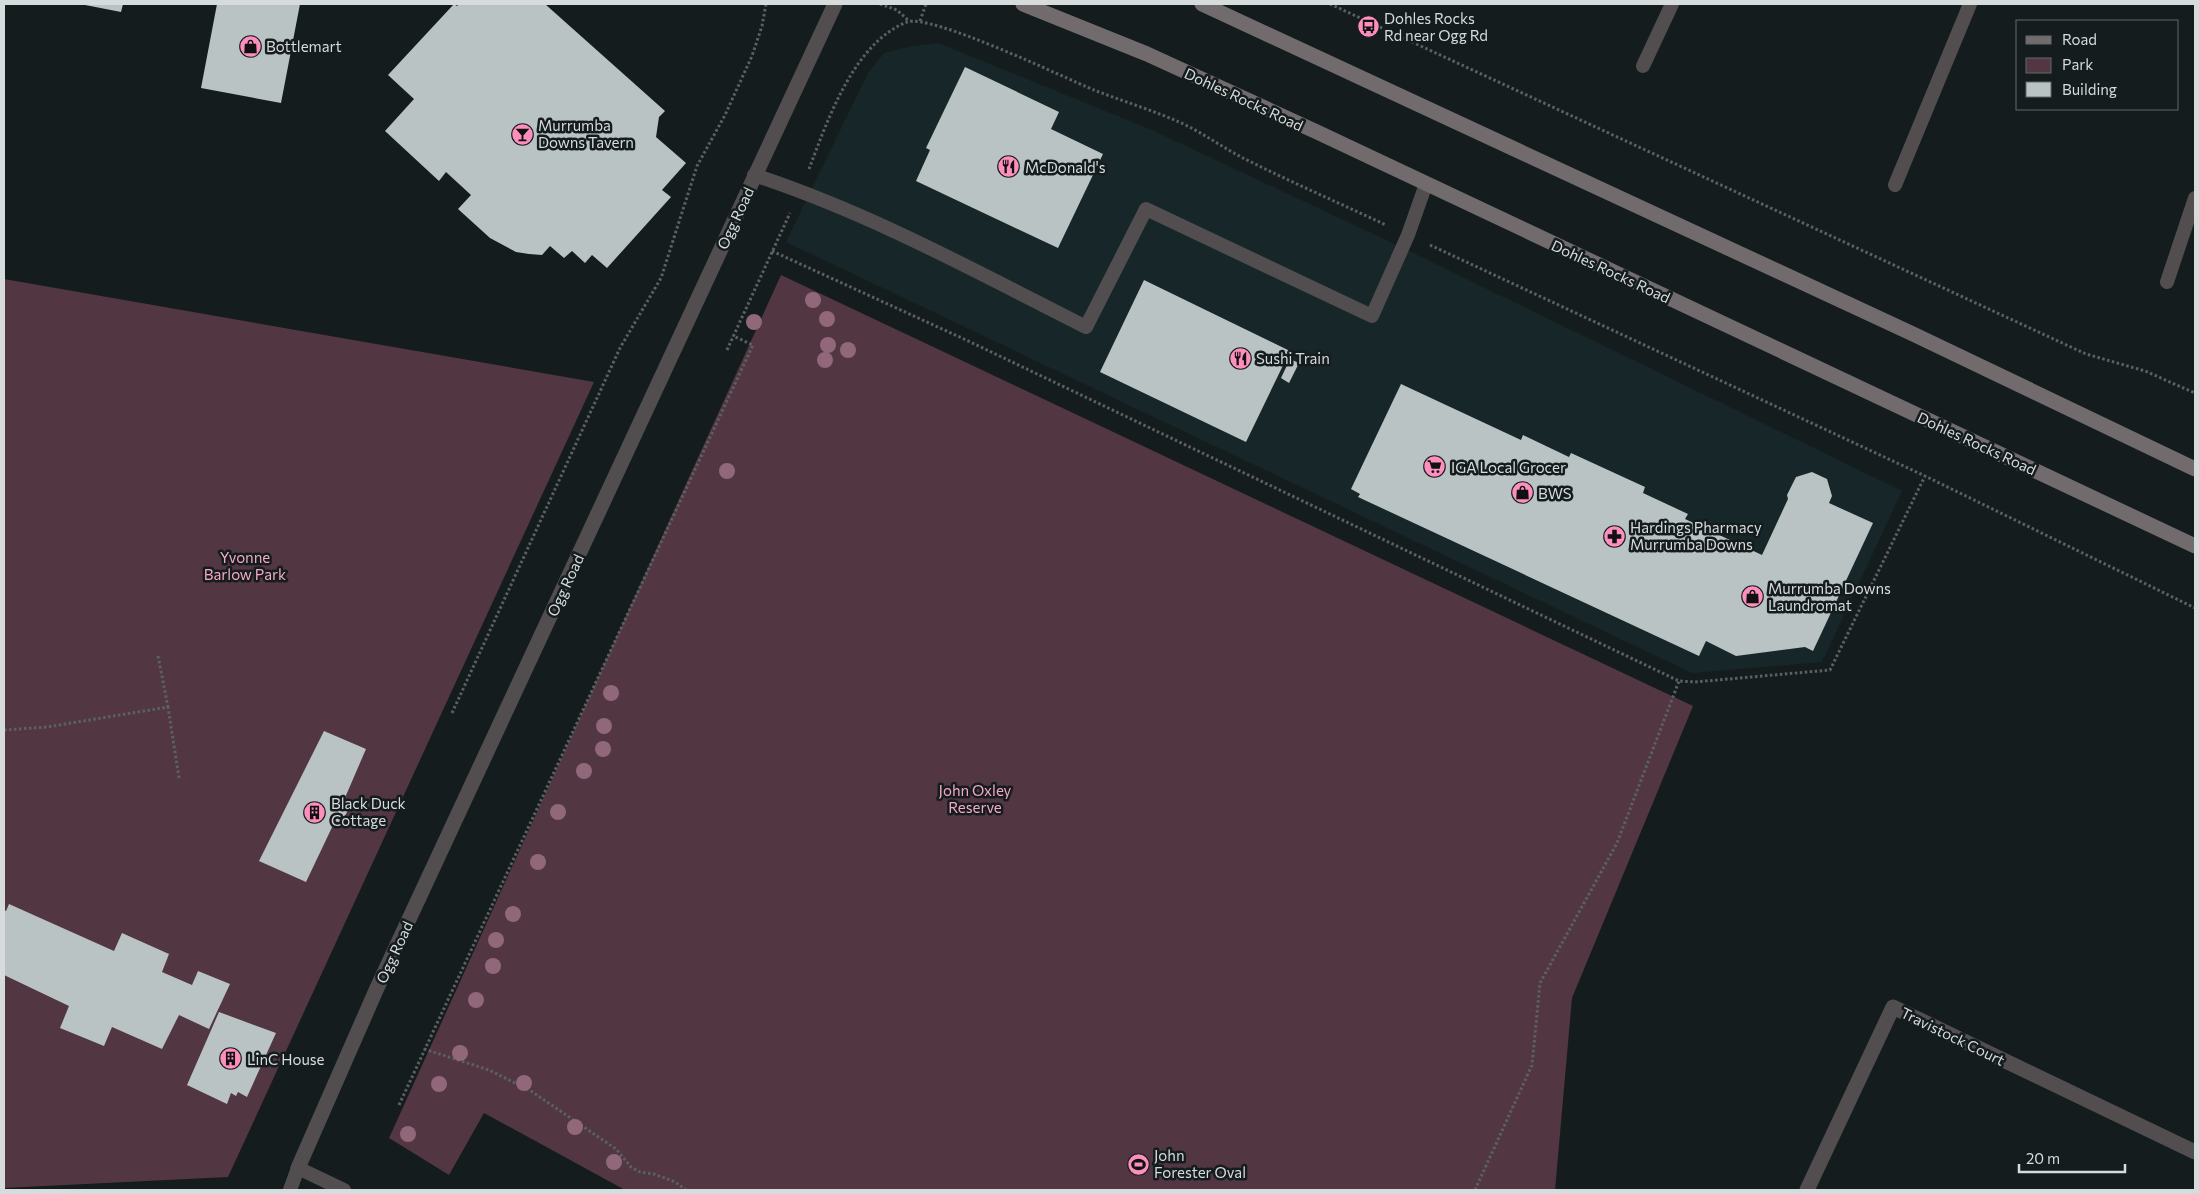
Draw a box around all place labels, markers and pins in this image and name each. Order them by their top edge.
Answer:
place label: Dohles Rocks Rd near Ogg Rd [1384,9,1488,44]
bus stop icon: Dohles Rocks Rd near Ogg Rd [1356,15,1380,39]
shop icon: Bottlemart [238,34,262,58]
place label: Bottlemart [266,37,342,55]
place label: Murrumba Downs Tavern [538,116,634,151]
bar icon: Murrumba Downs Tavern [510,122,534,146]
restaurant icon: McDonald's [997,155,1021,179]
place label: McDonald's [1025,158,1106,176]
restaurant icon: Sushi Train [1228,346,1252,370]
place label: Sushi Train [1256,349,1330,367]
supermarket icon: IGA Local Grocer [1423,455,1447,479]
place label: IGA Local Grocer [1451,458,1566,476]
shop icon: BWS [1510,481,1534,505]
place label: BWS [1538,484,1572,502]
place label: Hardings Pharmacy Murrumba Downs [1630,518,1762,553]
pharmacy icon: Hardings Pharmacy Murrumba Downs [1602,524,1626,548]
place label: Murrumba Downs Laundromat [1768,579,1891,614]
shop icon: Murrumba Downs Laundromat [1740,585,1764,609]
place label: Black Duck Cottage [331,794,406,829]
building icon: Black Duck Cottage [303,800,327,824]
building icon: LinC House [219,1047,243,1071]
place label: LinC House [247,1050,325,1068]
place label: John Forester Oval [1154,1146,1246,1181]
sports icon: John Forester Oval [1126,1152,1150,1176]

